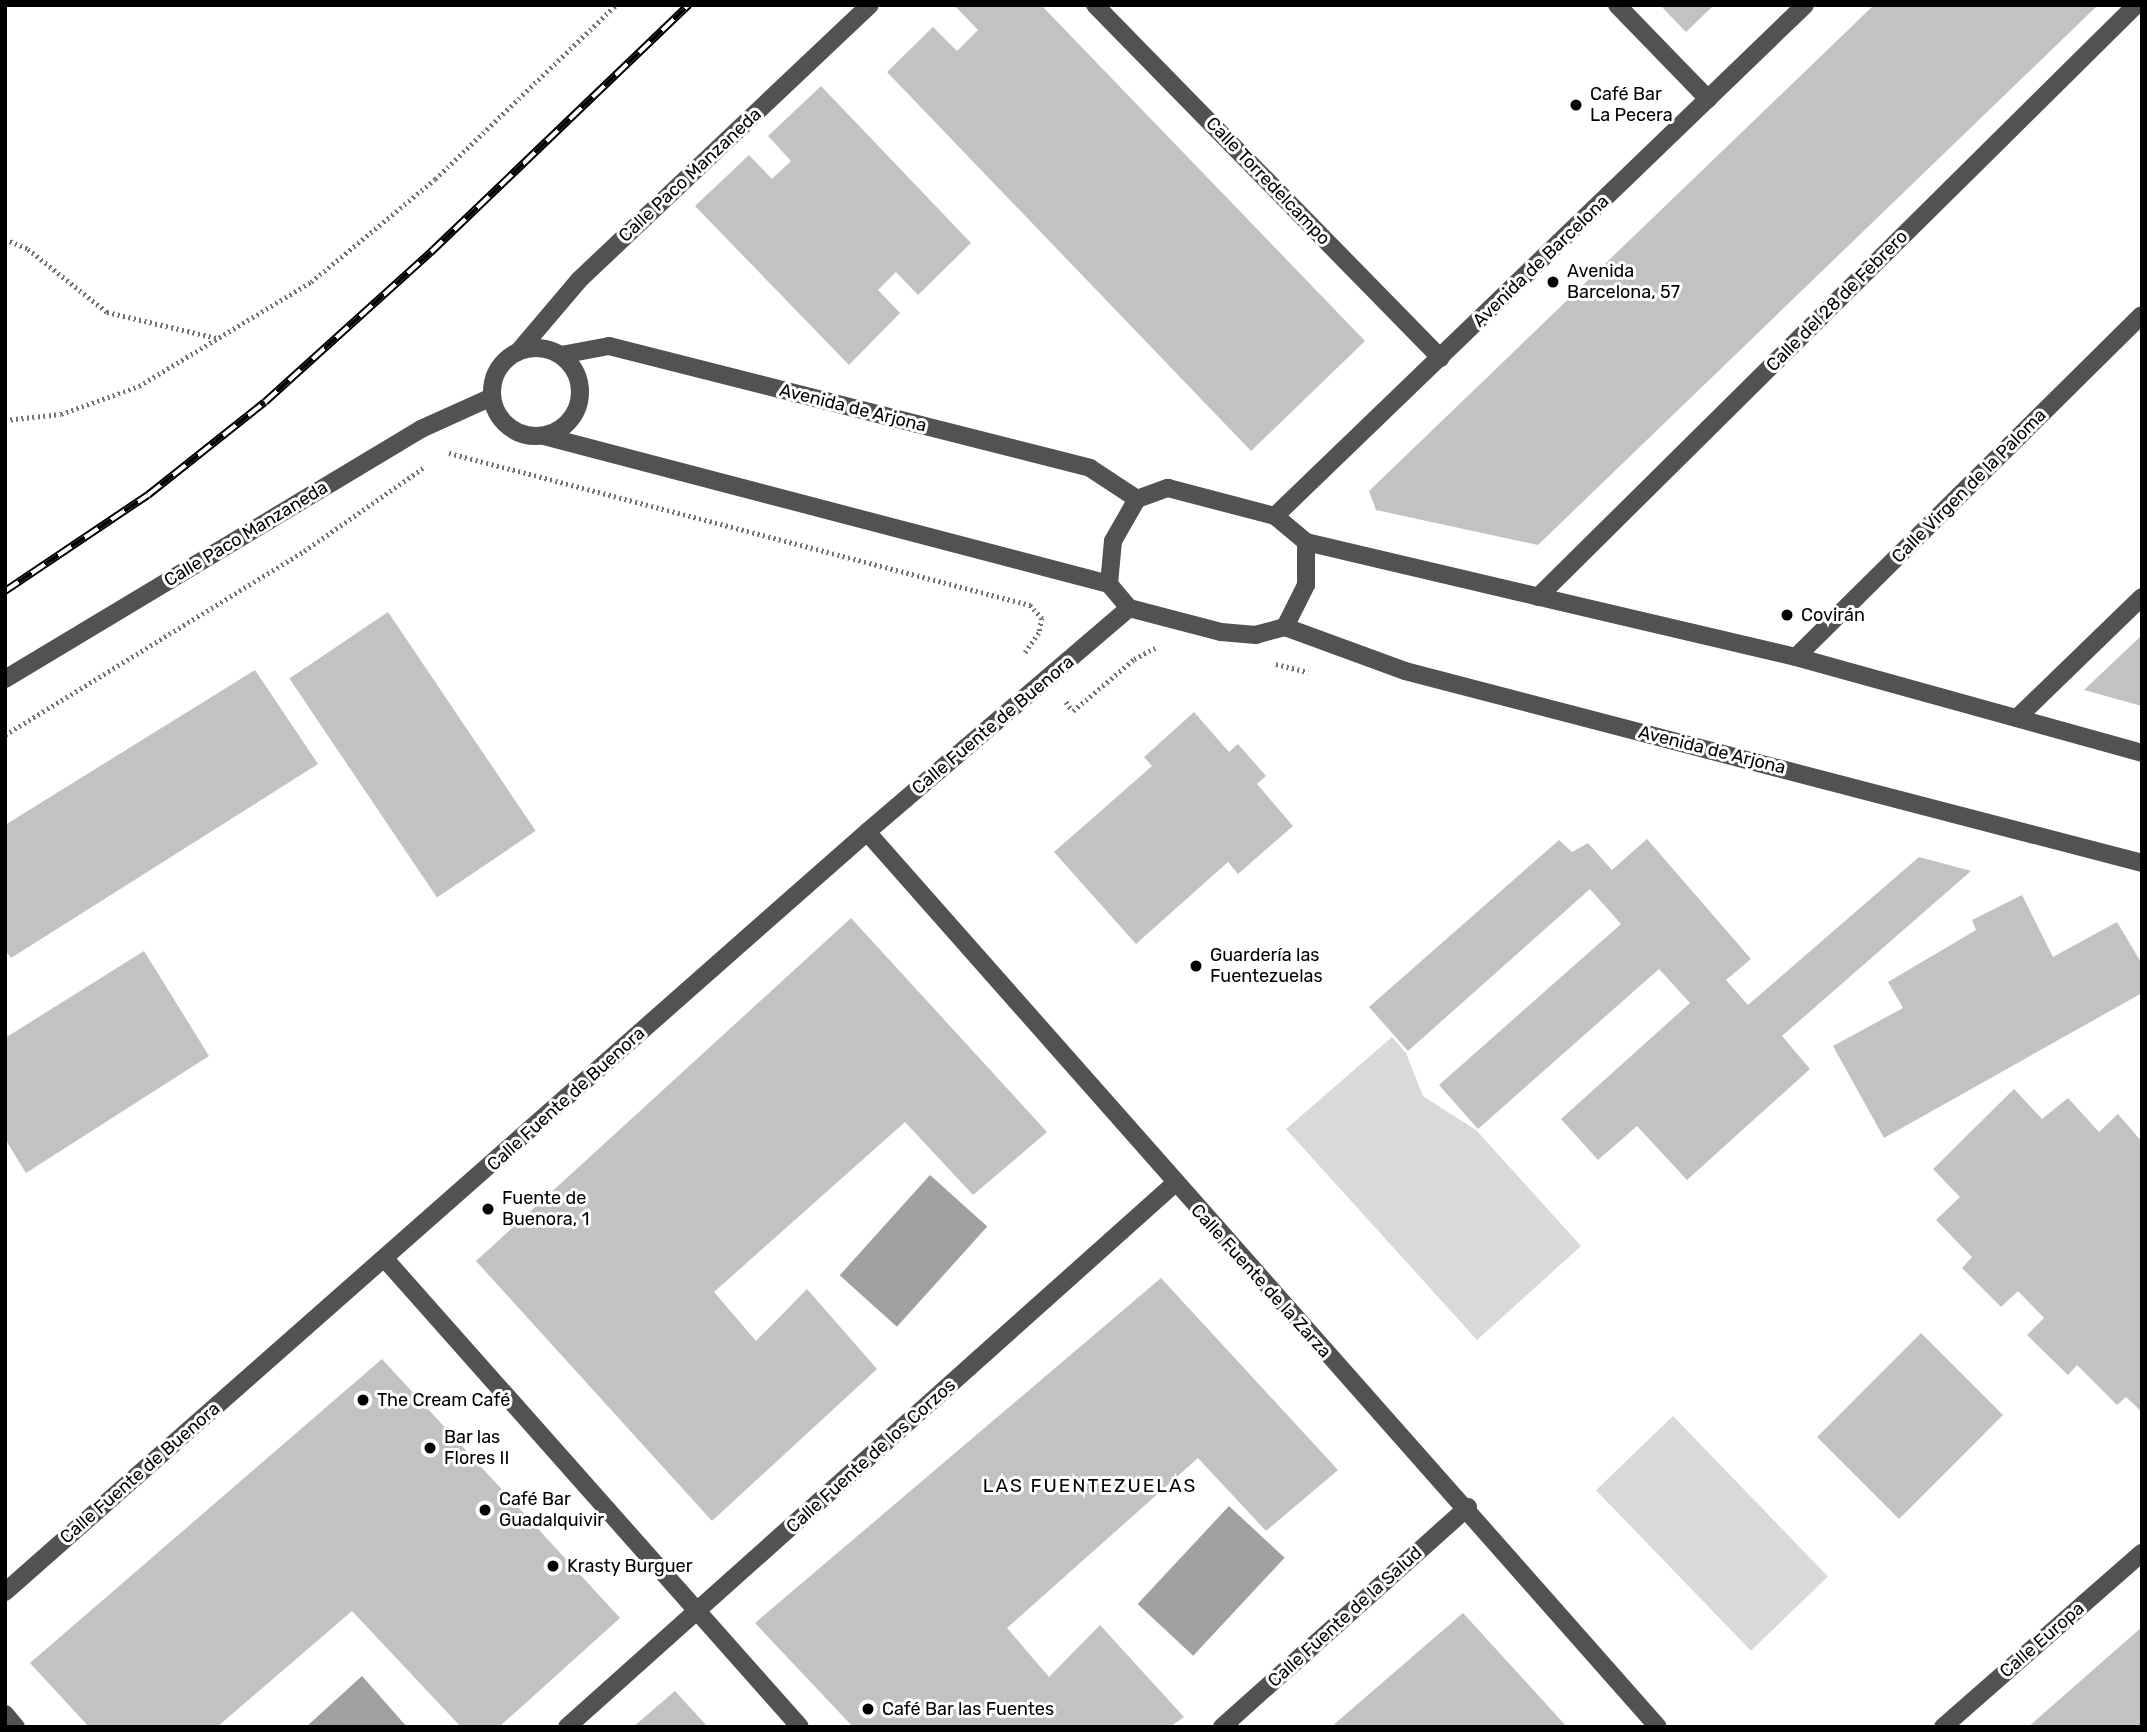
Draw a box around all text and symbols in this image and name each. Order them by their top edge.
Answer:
place label: Café Bar La Pecera [1590,84,1673,126]
marker: Café Bar La Pecera [1568,97,1584,113]
street label: Calle Paco Manzaneda [614,103,766,247]
street label: Calle Torredelcampo [1201,112,1335,250]
street label: Avenida de Barcelona [1468,190,1614,332]
street label: Calle del 28 de Febrero [1762,226,1912,376]
place label: Avenida Barcelona, 57 [1567,261,1680,304]
marker: Avenida Barcelona, 57 [1545,274,1561,290]
street label: Avenida de Arjona [777,379,929,437]
street label: Calle Virgen de la Paloma [1887,404,2051,568]
street label: Calle Paco Manzaneda [160,477,332,591]
place label: Covirán [1801,604,1865,626]
marker: Covirán [1779,607,1795,623]
street label: Calle Fuente de Buenora [908,651,1078,799]
street label: Avenida de Arjona [1636,721,1788,779]
place label: Guardería las Fuentezuelas [1210,945,1323,988]
marker: Guardería las Fuentezuelas [1188,958,1204,974]
street label: Calle Fuente de Buenora [483,1022,649,1176]
place label: Fuente de Buenora, 1 [502,1188,589,1230]
street label: Calle Fuente de la Zarza [1186,1200,1336,1362]
marker: Fuente de Buenora, 1 [480,1201,496,1217]
street label: Calle Fuente de los Corzos [782,1374,960,1538]
place label: The Cream Café [377,1389,510,1411]
marker: The Cream Café [355,1392,371,1408]
street label: Calle Fuente de Buenora [56,1398,224,1548]
place label: Bar las Flores II [444,1427,509,1470]
marker: Bar las Flores II [422,1440,438,1456]
district label: LAS FUENTEZUELAS [985,1475,1195,1497]
place label: Café Bar Guadalquivir [499,1489,604,1532]
marker: Café Bar Guadalquivir [477,1502,493,1518]
street label: Calle Fuente de la Salud [1264,1542,1426,1692]
place label: Krasty Burguer [567,1555,693,1577]
marker: Krasty Burguer [545,1558,561,1574]
street label: Calle Europa [1995,1598,2089,1682]
place label: Café Bar las Fuentes [882,1698,1055,1720]
marker: Café Bar las Fuentes [860,1701,876,1717]

